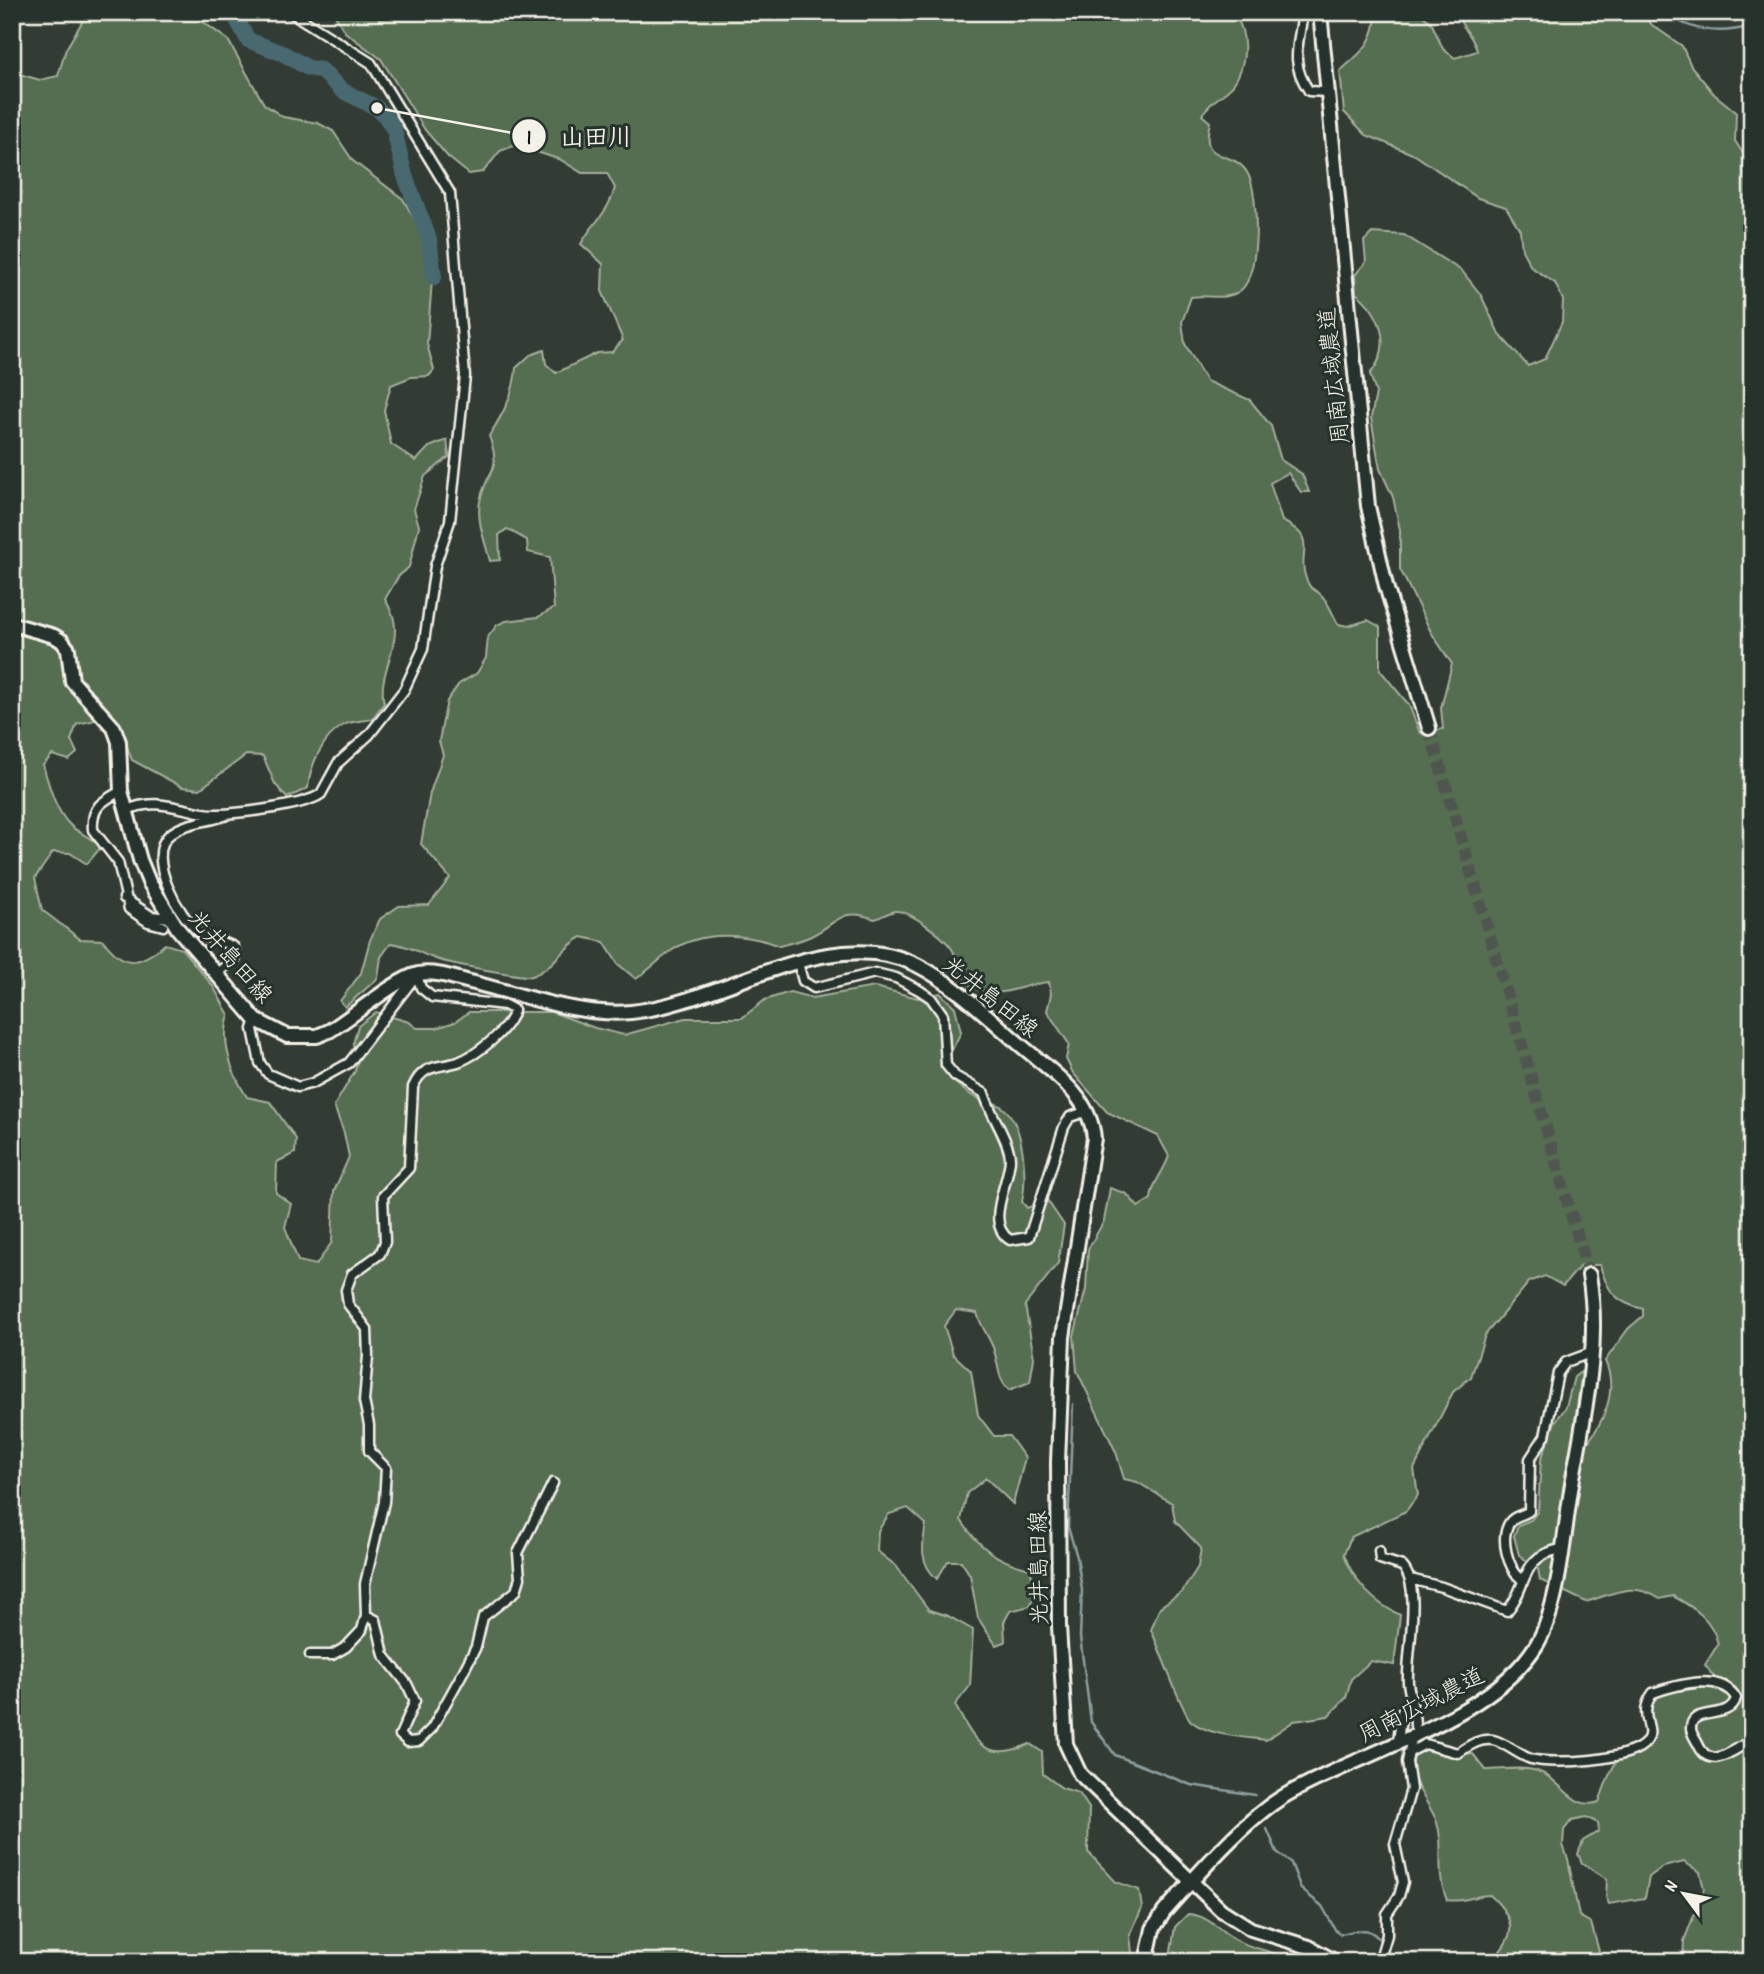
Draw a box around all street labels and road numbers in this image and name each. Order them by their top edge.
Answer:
street label: 周南広域農道 [1313,305,1360,446]
street label: 光井島田線 [178,904,279,1013]
street label: 光井島田線 [934,950,1044,1048]
street label: 光井島田線 [1024,1510,1059,1626]
street label: 周南広域農道 [1354,1661,1492,1753]

